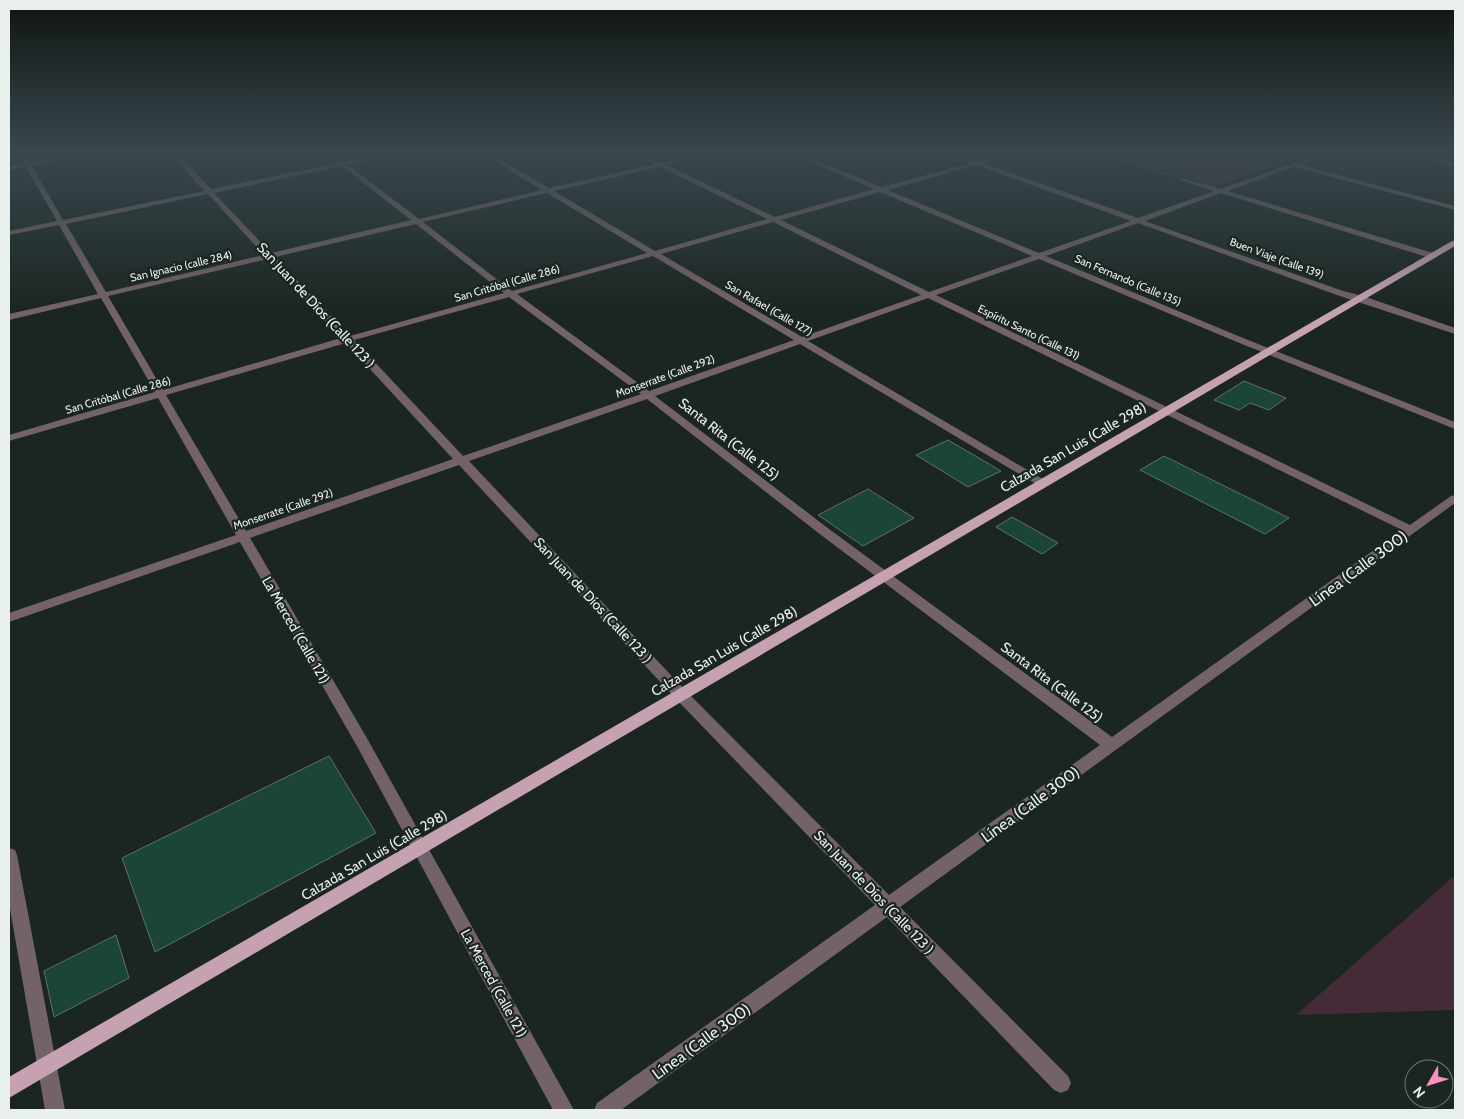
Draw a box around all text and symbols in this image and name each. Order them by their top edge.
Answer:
street label: Buen Viaje (Calle 139) [1228,234,1326,282]
street label: San Juan de Díos (Calle 123 ) [253,238,379,372]
street label: San Ignacio (calle 284) [129,247,233,285]
street label: San Fernando (Calle 135) [1073,251,1183,309]
street label: San Critóbal (Calle 286) [452,261,562,305]
street label: San Rafael (Calle 127) [723,277,815,339]
street label: Espíritu Santo (Calle 131) [976,301,1082,363]
street label: Monserrate (Calle 292) [613,352,717,400]
street label: San Critóbal (Calle 286) [63,373,173,417]
street label: Santa Rita (Calle 125) [675,394,783,484]
street label: Calzada San Luis (Calle 298) [997,398,1149,496]
street label: Monserrate (Calle 292) [231,485,335,533]
street label: Línea (Calle 300) [1305,526,1411,610]
street label: San Juan de Díos (Calle 123 ) [530,533,656,667]
street label: La Merced (Calle 121) [258,573,334,687]
street label: Calzada San Luis (Calle 298) [648,602,800,700]
street label: Santa Rita (Calle 125) [997,638,1107,726]
street label: Línea (Calle 300) [977,762,1083,846]
street label: Calzada San Luis (Calle 298) [298,806,450,904]
street label: San Juan de Díos (Calle 123 ) [810,826,938,958]
street label: La Merced (Calle 121) [457,926,531,1040]
street label: Línea (Calle 300) [648,999,754,1083]
north arrow [1404,1059,1454,1109]
text: N [1409,1083,1429,1102]

